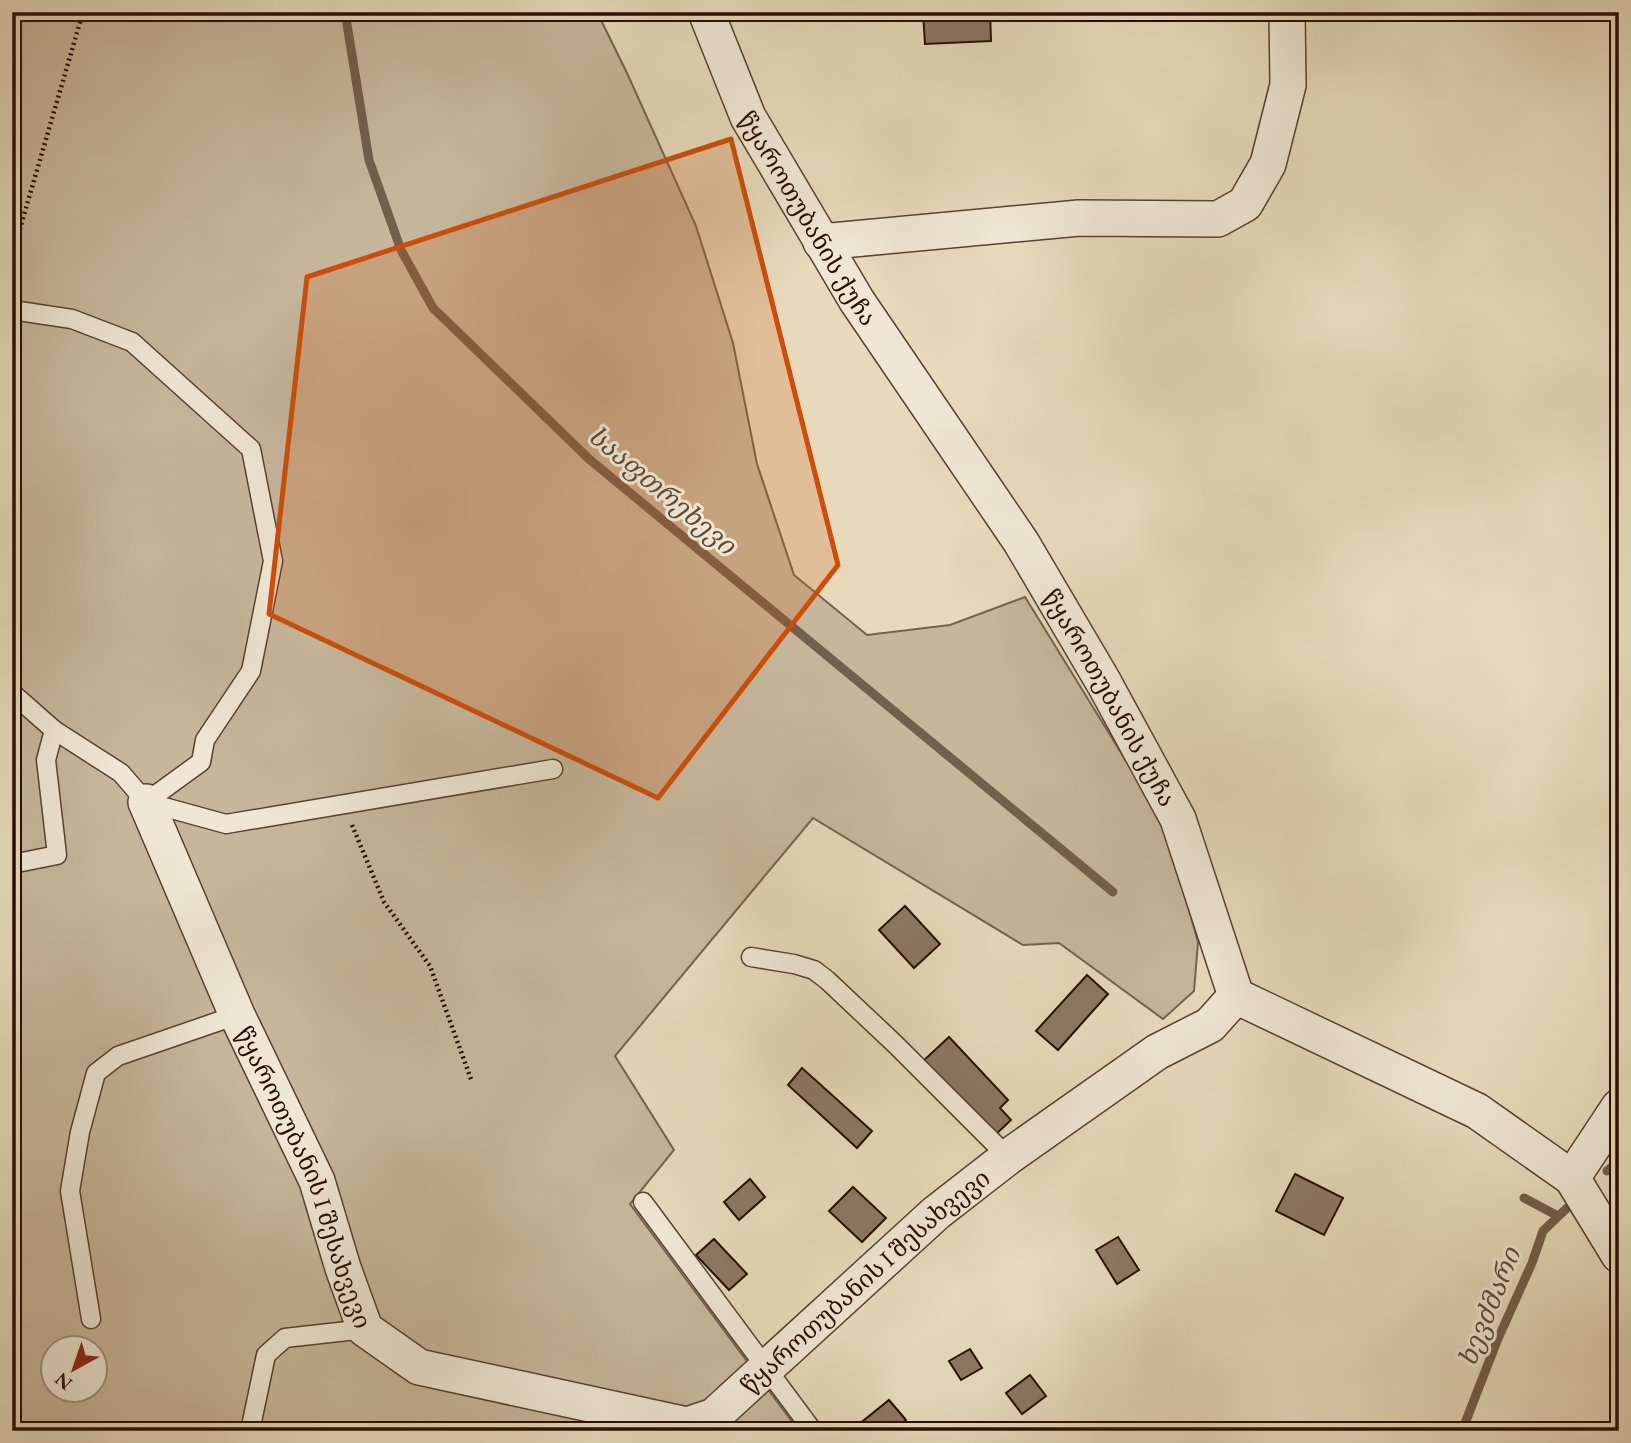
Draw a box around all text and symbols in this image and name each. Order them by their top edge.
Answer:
street label: წყაროთუბანის ქუჩა [732,105,885,331]
water label: სააფთრეხევი [581,418,744,563]
street label: წყაროთუბანის ქუჩა [1037,584,1184,812]
street label: წყაროთუბანის I შესახვევი [229,1021,379,1333]
street label: წყაროთუბანის I შესახვევი [734,1162,996,1400]
water label: ხევძმარი [1450,1241,1529,1371]
north arrow [38,1334,108,1404]
text: N [49,1367,77,1396]

